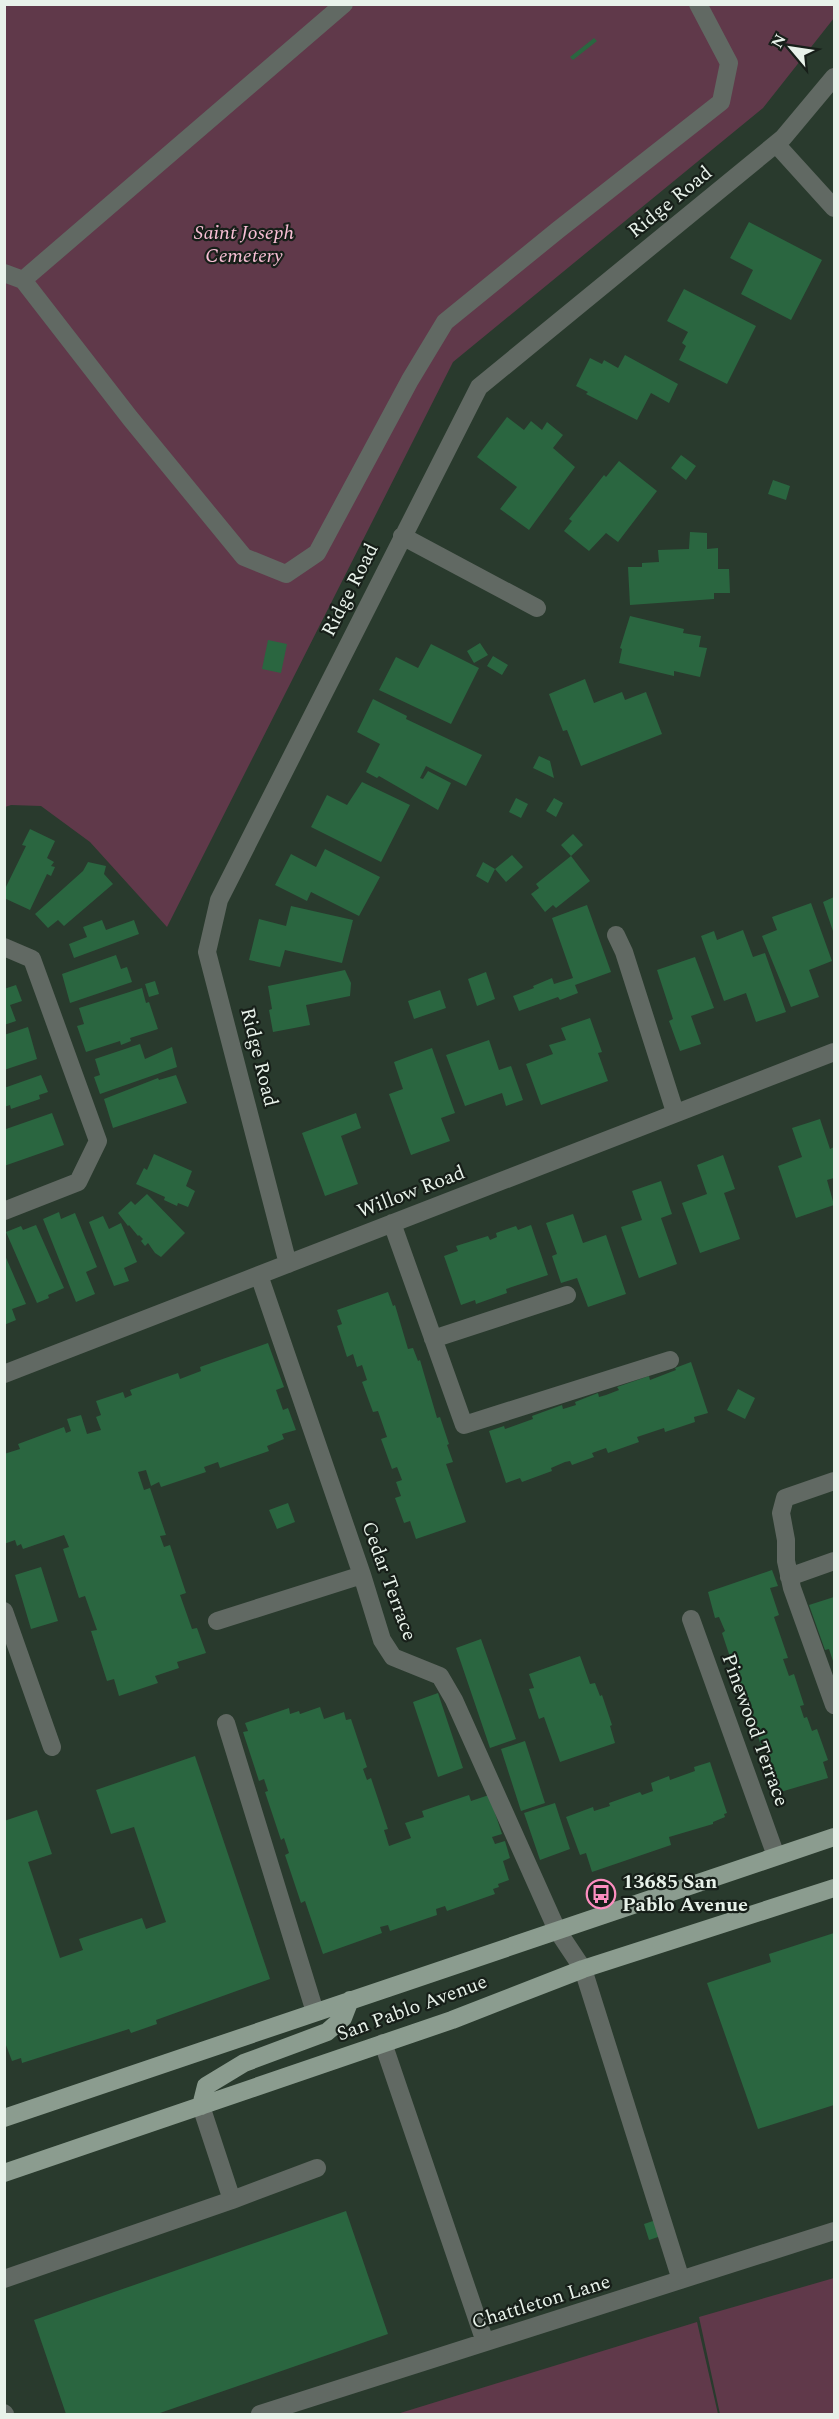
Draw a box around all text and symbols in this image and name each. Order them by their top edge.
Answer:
north arrow [761,18,821,78]
text: N [765,30,792,53]
street label: Ridge Road [621,159,719,245]
park label: Saint Joseph Cemetery [194,218,294,271]
street label: Ridge Road [314,538,386,642]
street label: Ridge Road [232,1004,286,1110]
street label: Willow Road [353,1158,469,1226]
street label: Cedar Terrace [353,1517,425,1645]
street label: Pinewood Terrace [713,1649,797,1811]
place label: 13685 San Pablo Avenue [622,1867,748,1920]
bus stop icon: 13685 San Pablo Avenue [585,1878,617,1910]
street label: San Pablo Avenue [332,1967,492,2049]
street label: Chattleton Lane [468,2267,614,2337]

